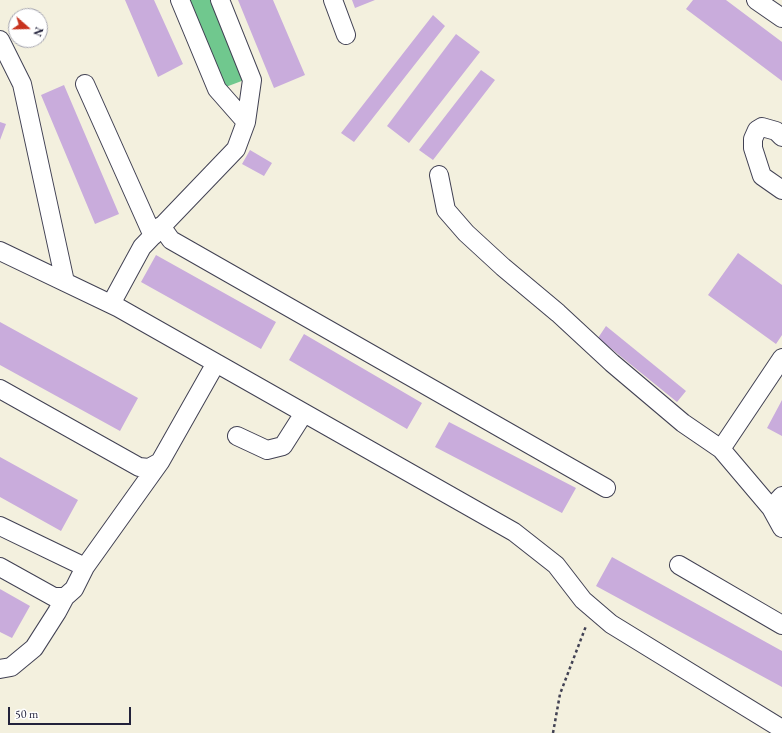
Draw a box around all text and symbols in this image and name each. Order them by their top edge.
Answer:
north arrow [8,8,48,48]
text: N [30,25,46,38]
scale bar [10,699,133,725]
text: 50 m [15,706,38,722]

